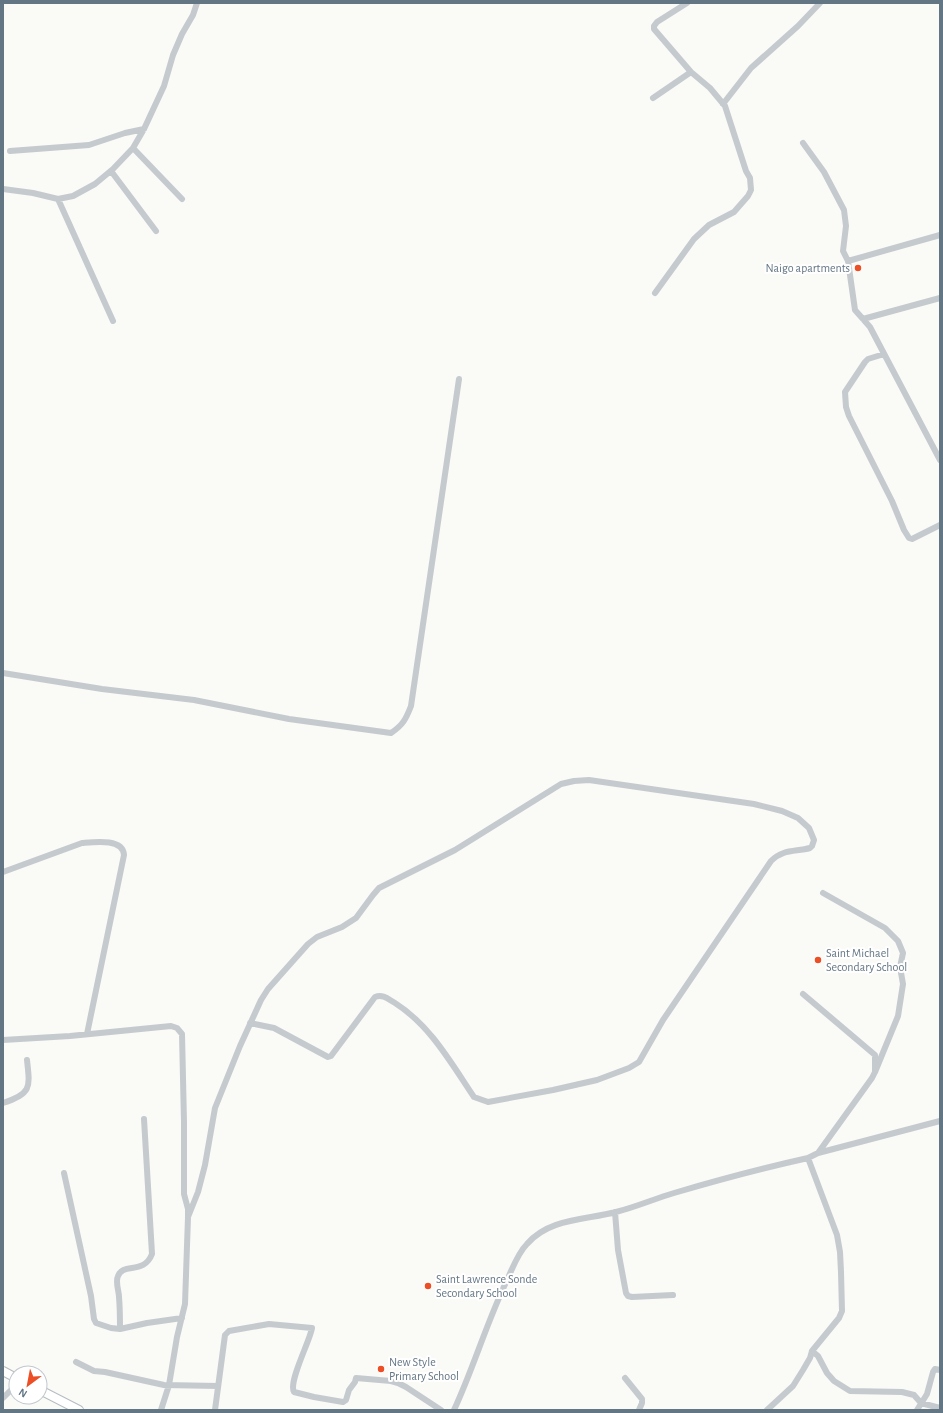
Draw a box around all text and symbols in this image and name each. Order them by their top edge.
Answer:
place label: Naigo apartments [766,262,850,274]
marker: Naigo apartments [853,263,863,273]
place label: Saint Michael Secondary School [826,947,907,974]
marker: Saint Michael Secondary School [813,955,823,965]
place label: Saint Lawrence Sonde Secondary School [436,1273,537,1300]
marker: Saint Lawrence Sonde Secondary School [423,1281,433,1291]
place label: New Style Primary School [389,1356,459,1383]
marker: New Style Primary School [376,1364,386,1374]
north arrow [8,1365,48,1405]
text: N [17,1386,29,1400]

